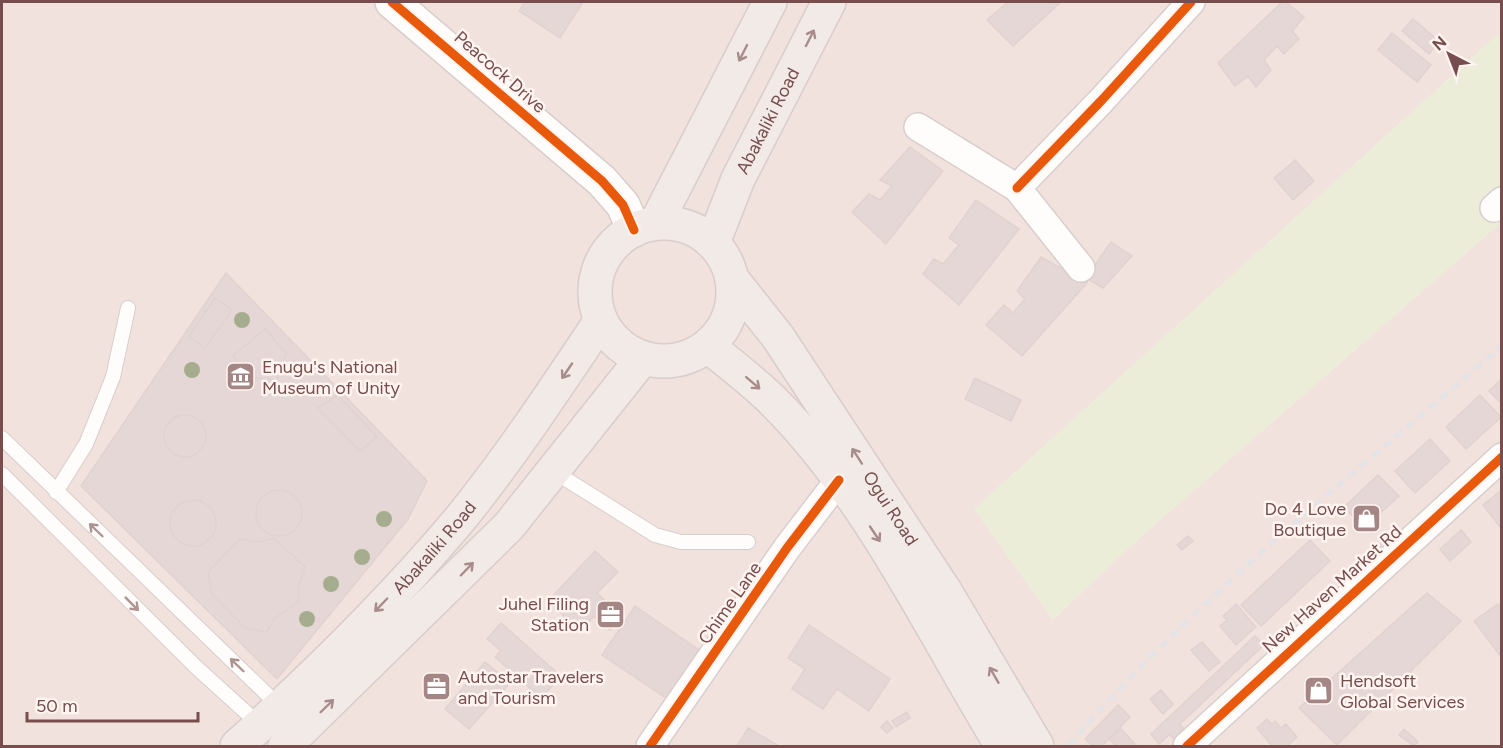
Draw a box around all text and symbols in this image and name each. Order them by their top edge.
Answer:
north arrow [1419,24,1479,84]
street label: Peacock Drive [450,26,550,118]
one-way arrow [805,30,816,48]
text: N [1428,32,1450,54]
one-way arrow [737,44,748,62]
street label: Abakaliki Road [731,64,804,178]
place label: Enugu's National Museum of Unity [262,356,401,399]
museum icon: Enugu's National Museum of Unity [225,361,257,393]
one-way arrow [561,362,573,378]
one-way arrow [745,377,761,390]
one-way arrow [851,449,863,465]
street label: Ogui Road [858,467,923,550]
street label: Abakaliki Road [388,497,481,599]
place label: Do 4 Love Boutique [1265,498,1346,541]
shop icon: Do 4 Love Boutique [1351,503,1383,535]
street label: New Haven Market Rd [1258,521,1406,657]
one-way arrow [89,523,104,537]
one-way arrow [869,526,881,542]
street label: Chime Lane [694,558,766,648]
one-way arrow [459,562,474,577]
place label: Juhel Filing Station [499,593,589,636]
one-way arrow [125,597,140,611]
one-way arrow [374,598,388,613]
office icon: Juhel Filing Station [594,598,626,630]
one-way arrow [229,658,244,673]
place label: Autostar Travelers and Tourism [458,666,604,709]
one-way arrow [988,667,1000,684]
place label: Hendsoft Global Services [1340,670,1465,713]
office icon: Autostar Travelers and Tourism [421,671,453,703]
shop icon: Hendsoft Global Services [1303,675,1335,707]
scale bar [27,685,198,723]
text: 50 m [36,695,78,717]
one-way arrow [320,699,335,713]

